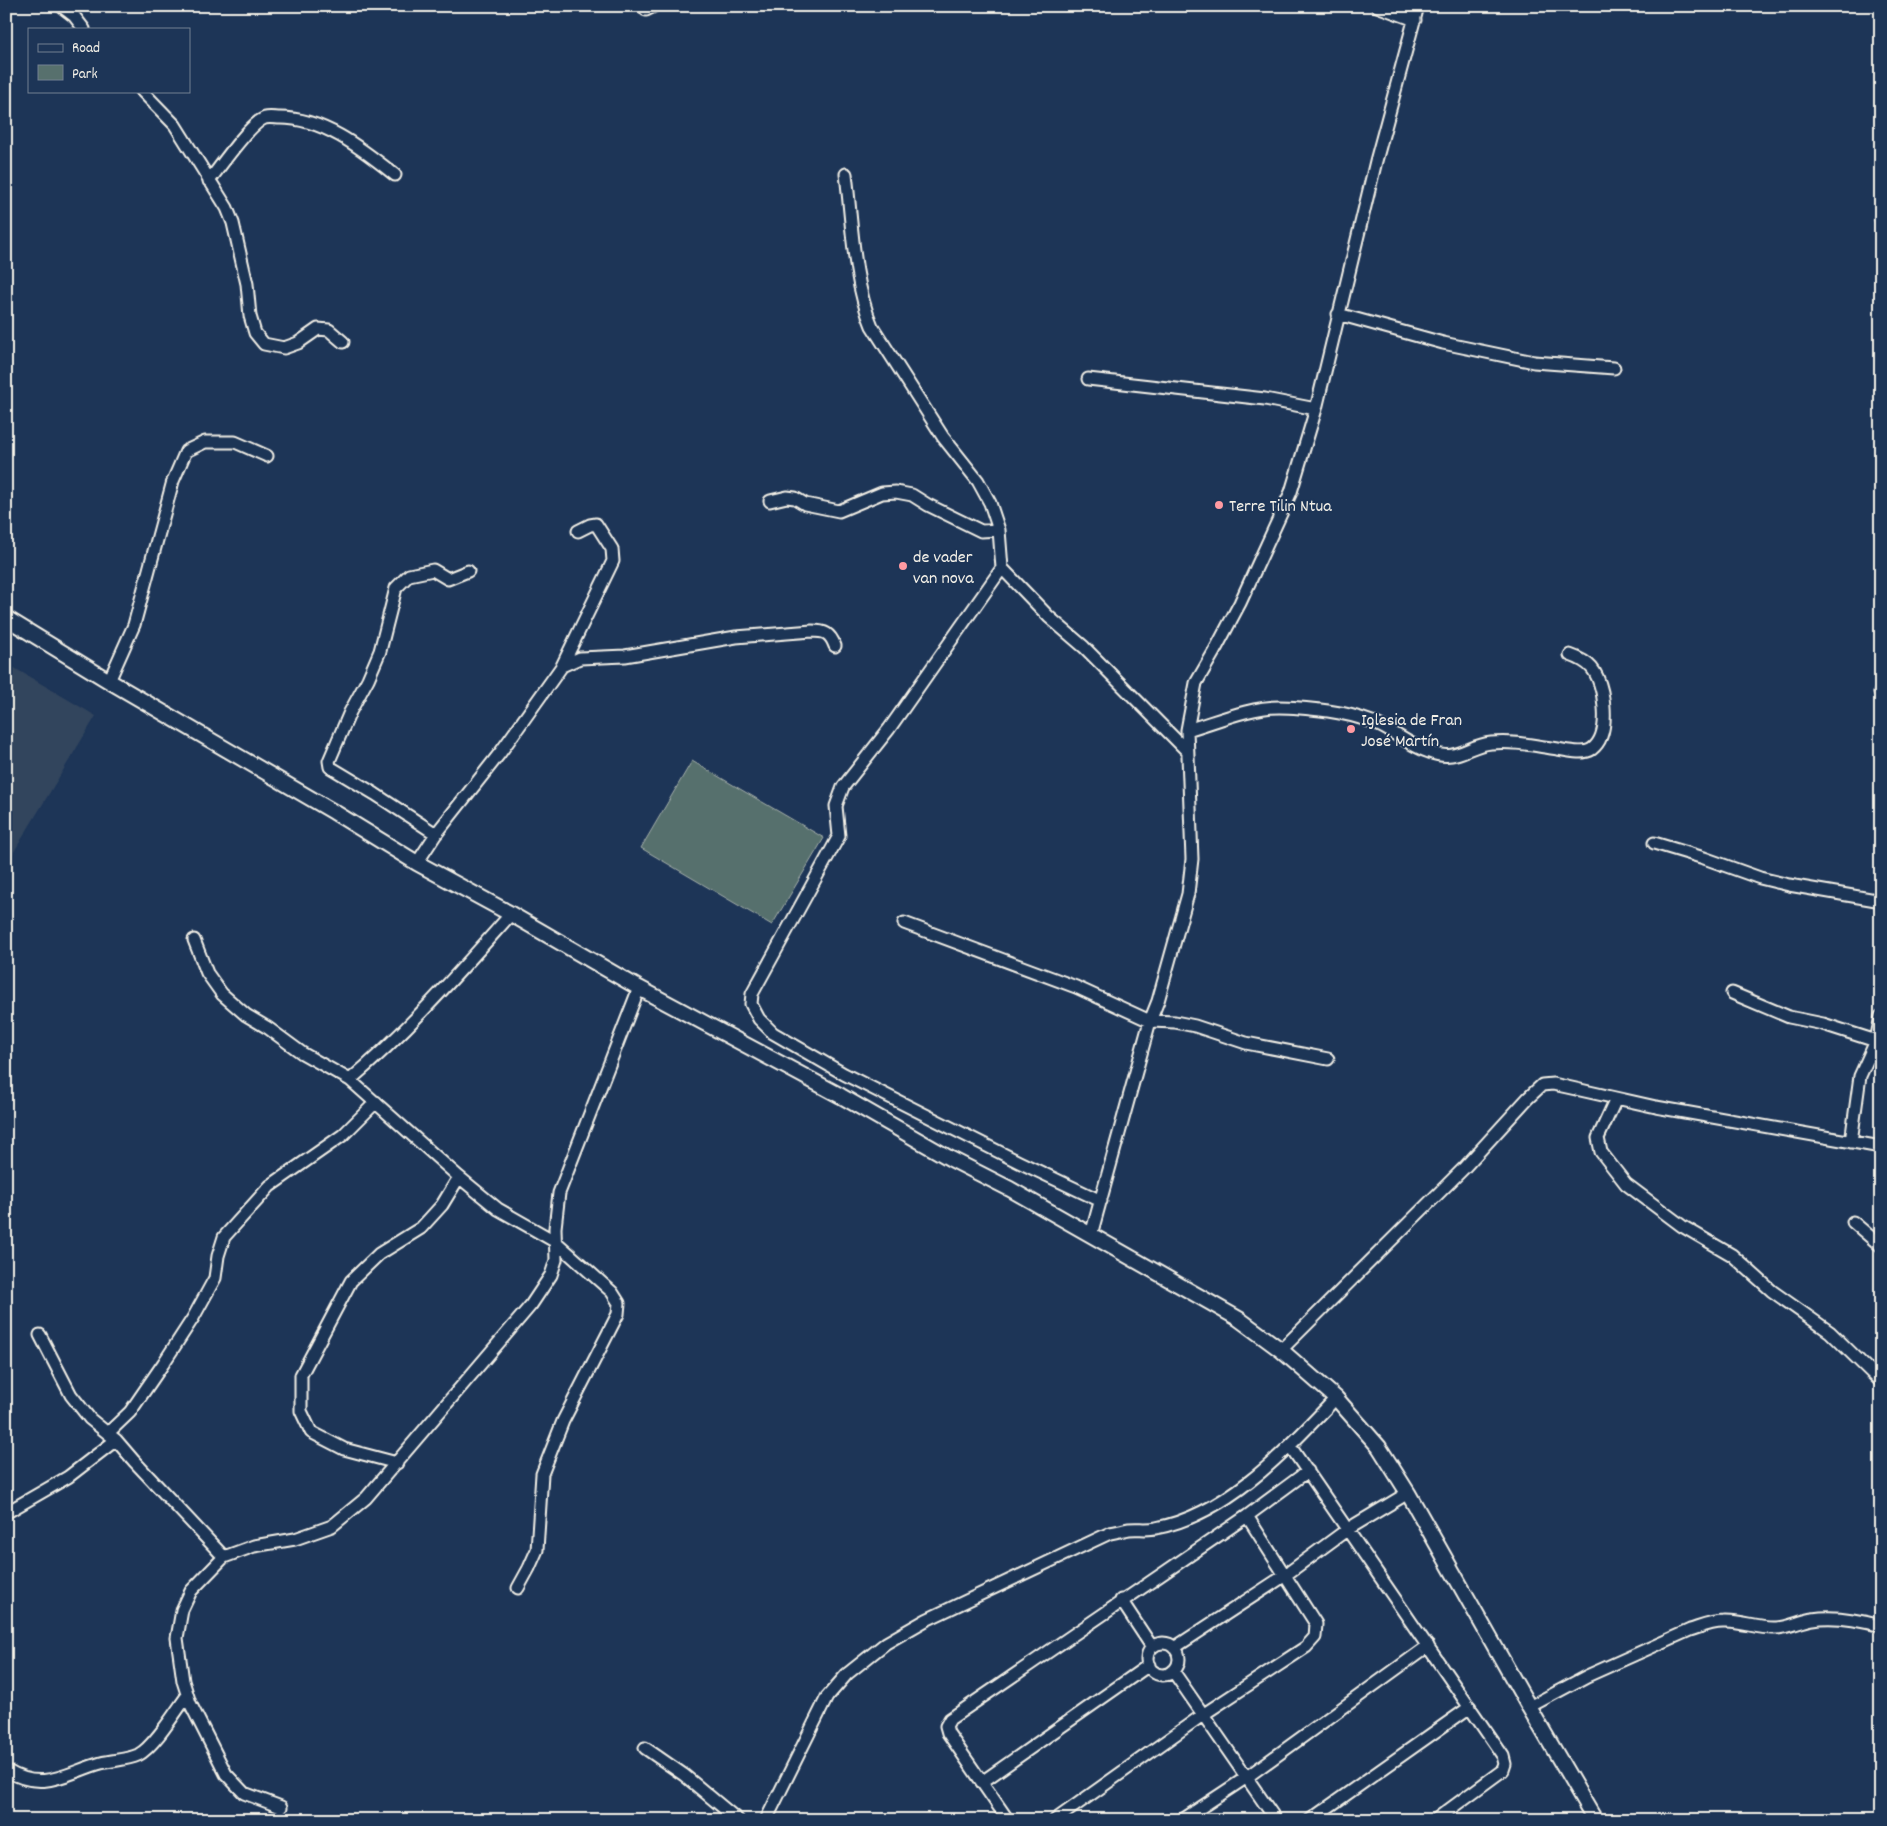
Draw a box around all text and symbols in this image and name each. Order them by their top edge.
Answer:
legend [28,28,190,92]
text: Road [72,38,100,60]
text: Park [72,64,98,86]
place label: Terre Tilin Ntua [1229,495,1332,520]
marker: Terre Tilin Ntua [1213,499,1225,511]
place label: de vader van nova [913,546,974,592]
marker: de vader van nova [897,560,909,572]
place label: Iglesia de Fran José Martín [1361,709,1462,755]
marker: Iglesia de Fran José Martín [1345,723,1357,735]

